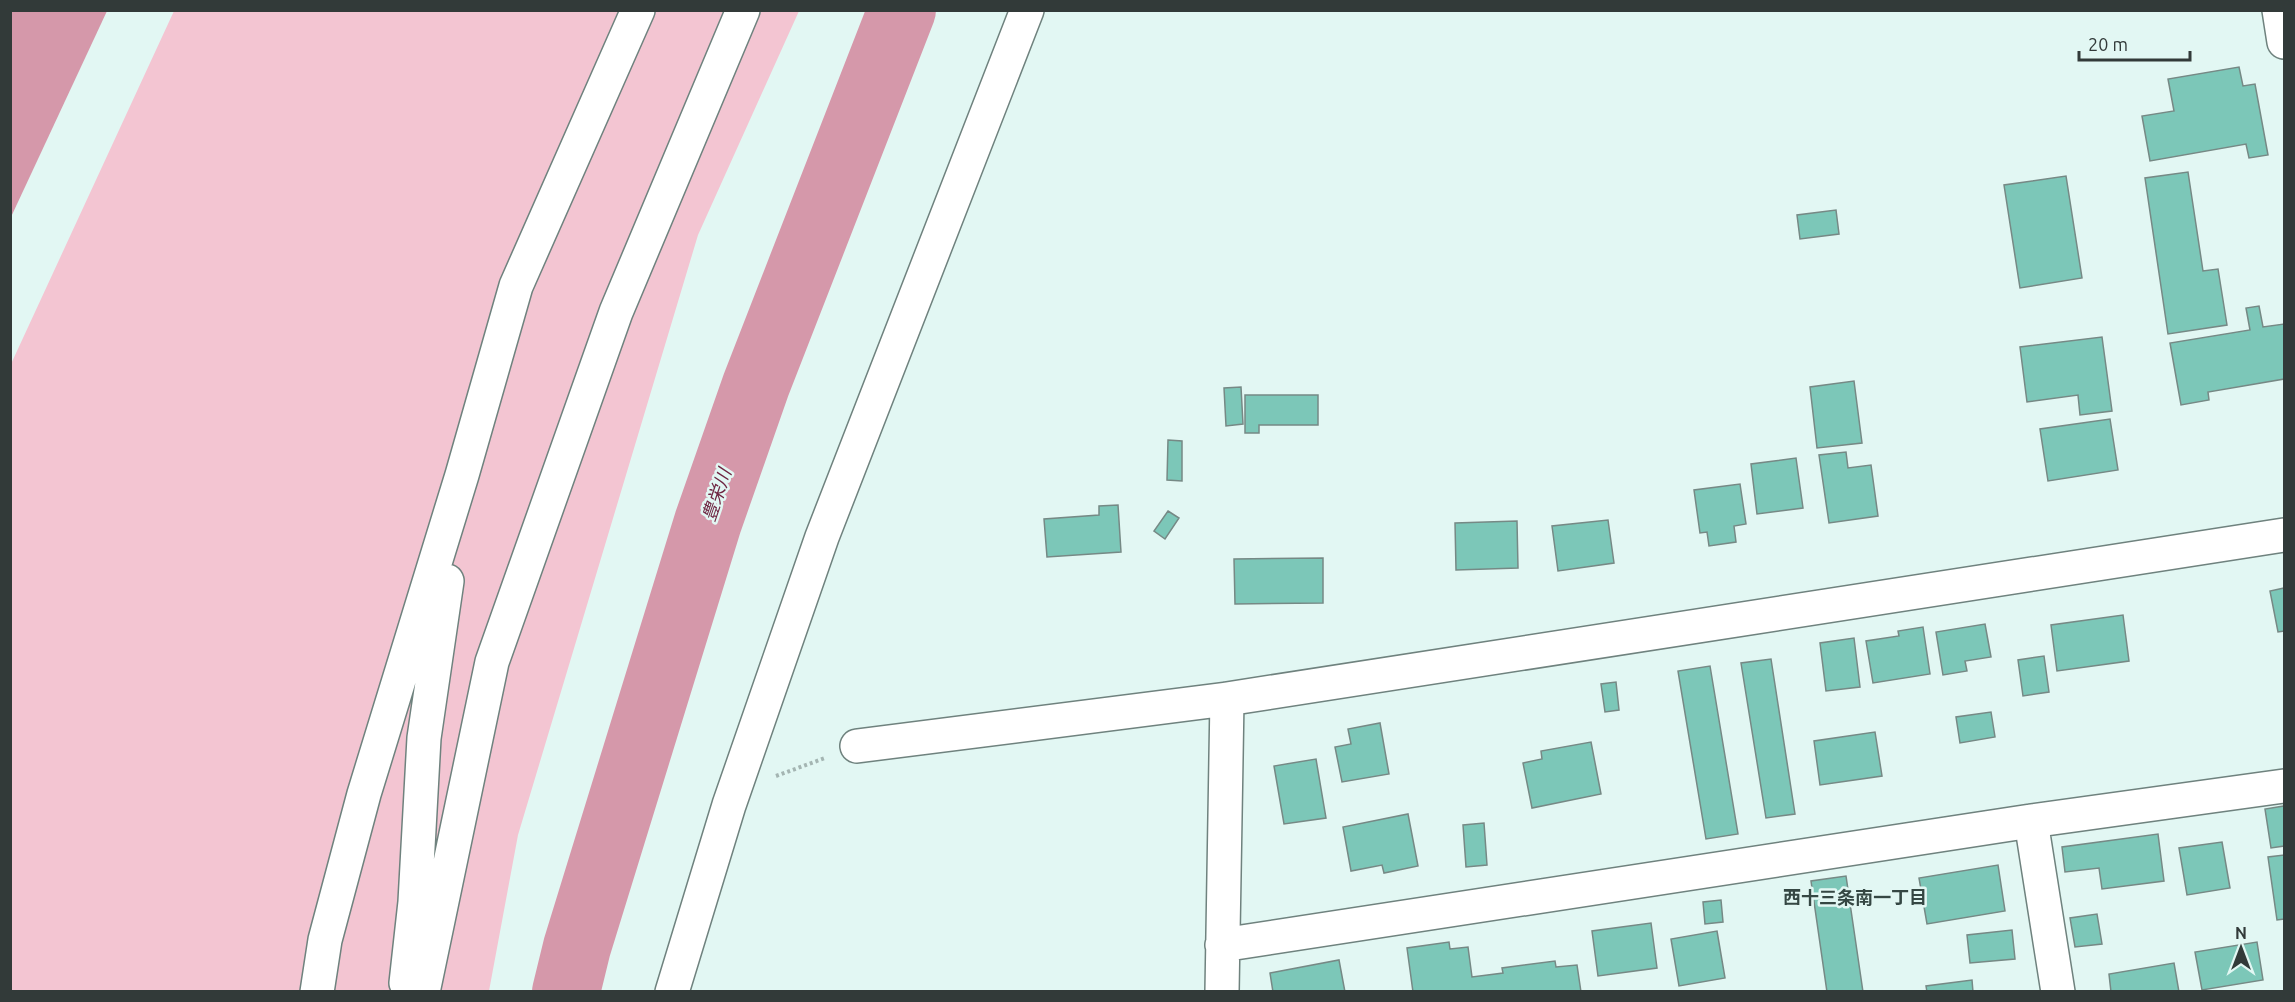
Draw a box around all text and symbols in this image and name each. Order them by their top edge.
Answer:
scale bar [2079,24,2190,62]
text: 20 m [2088,34,2128,54]
water label: 豊栄川 [698,464,735,523]
district label: 西十三条南一丁目 [1783,887,1927,907]
north arrow [2211,918,2271,978]
text: N [2235,924,2247,942]

